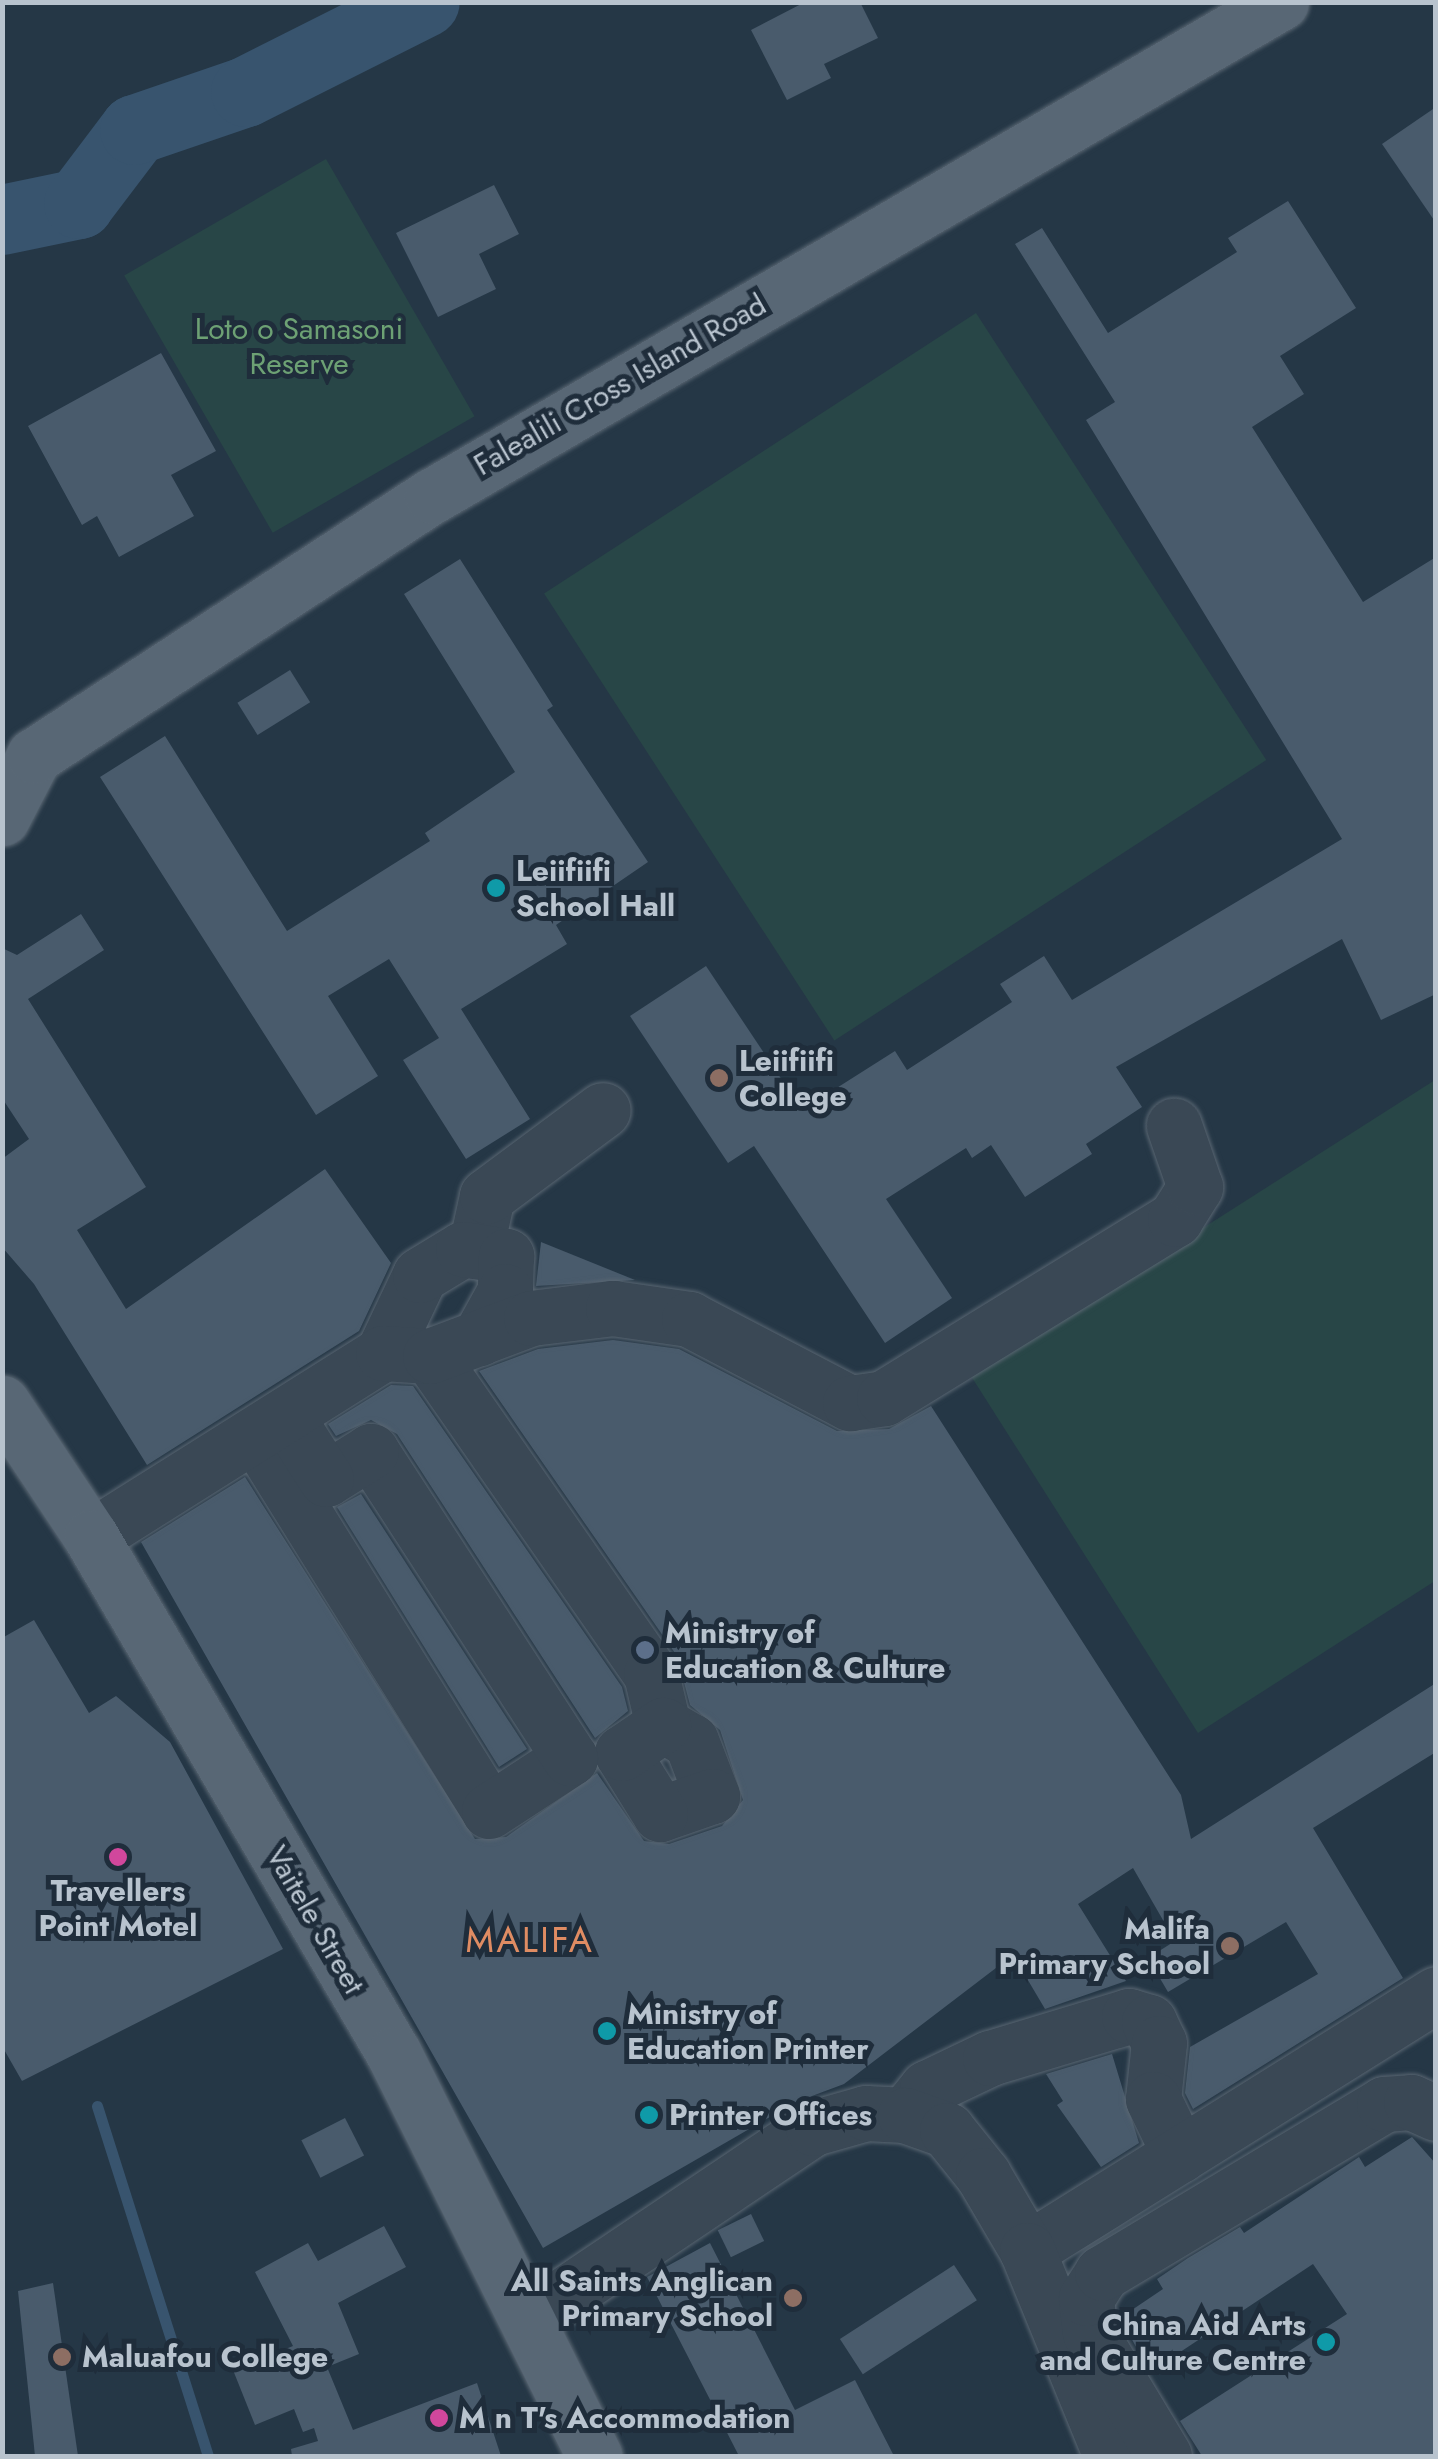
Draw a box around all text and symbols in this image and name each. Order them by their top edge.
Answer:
street label: Falealili Cross Island Road [468,287,772,483]
park label: Loto o Samasoni Reserve [195,311,403,382]
place label: Leiifiifi School Hall [516,853,675,924]
marker: Leiifiifi School Hall [485,877,507,899]
place label: Leiifiifi College [739,1043,847,1114]
marker: Leiifiifi College [708,1067,730,1089]
place label: Ministry of Education & Culture [665,1615,945,1686]
marker: Ministry of Education & Culture [634,1639,656,1661]
street label: Vaitele Street [258,1840,372,2000]
marker: Travellers Point Motel [107,1846,129,1868]
place label: Travellers Point Motel [39,1873,197,1944]
place label: Malifa Primary School [999,1911,1210,1982]
district label: MALIFA [466,1919,594,1961]
marker: Malifa Primary School [1219,1935,1241,1957]
place label: Ministry of Education Printer [627,1996,869,2066]
marker: Ministry of Education Printer [596,2020,618,2042]
place label: Printer Offices [669,2097,872,2133]
marker: Printer Offices [638,2104,660,2126]
place label: All Saints Anglican Primary School [511,2263,773,2334]
marker: All Saints Anglican Primary School [782,2287,804,2309]
place label: China Aid Arts and Culture Centre [1040,2307,1306,2378]
marker: China Aid Arts and Culture Centre [1315,2331,1337,2353]
place label: Maluafou College [82,2339,328,2375]
marker: Maluafou College [51,2346,73,2368]
place label: M n T's Accommodation [459,2400,790,2436]
marker: M n T's Accommodation [428,2407,450,2429]

